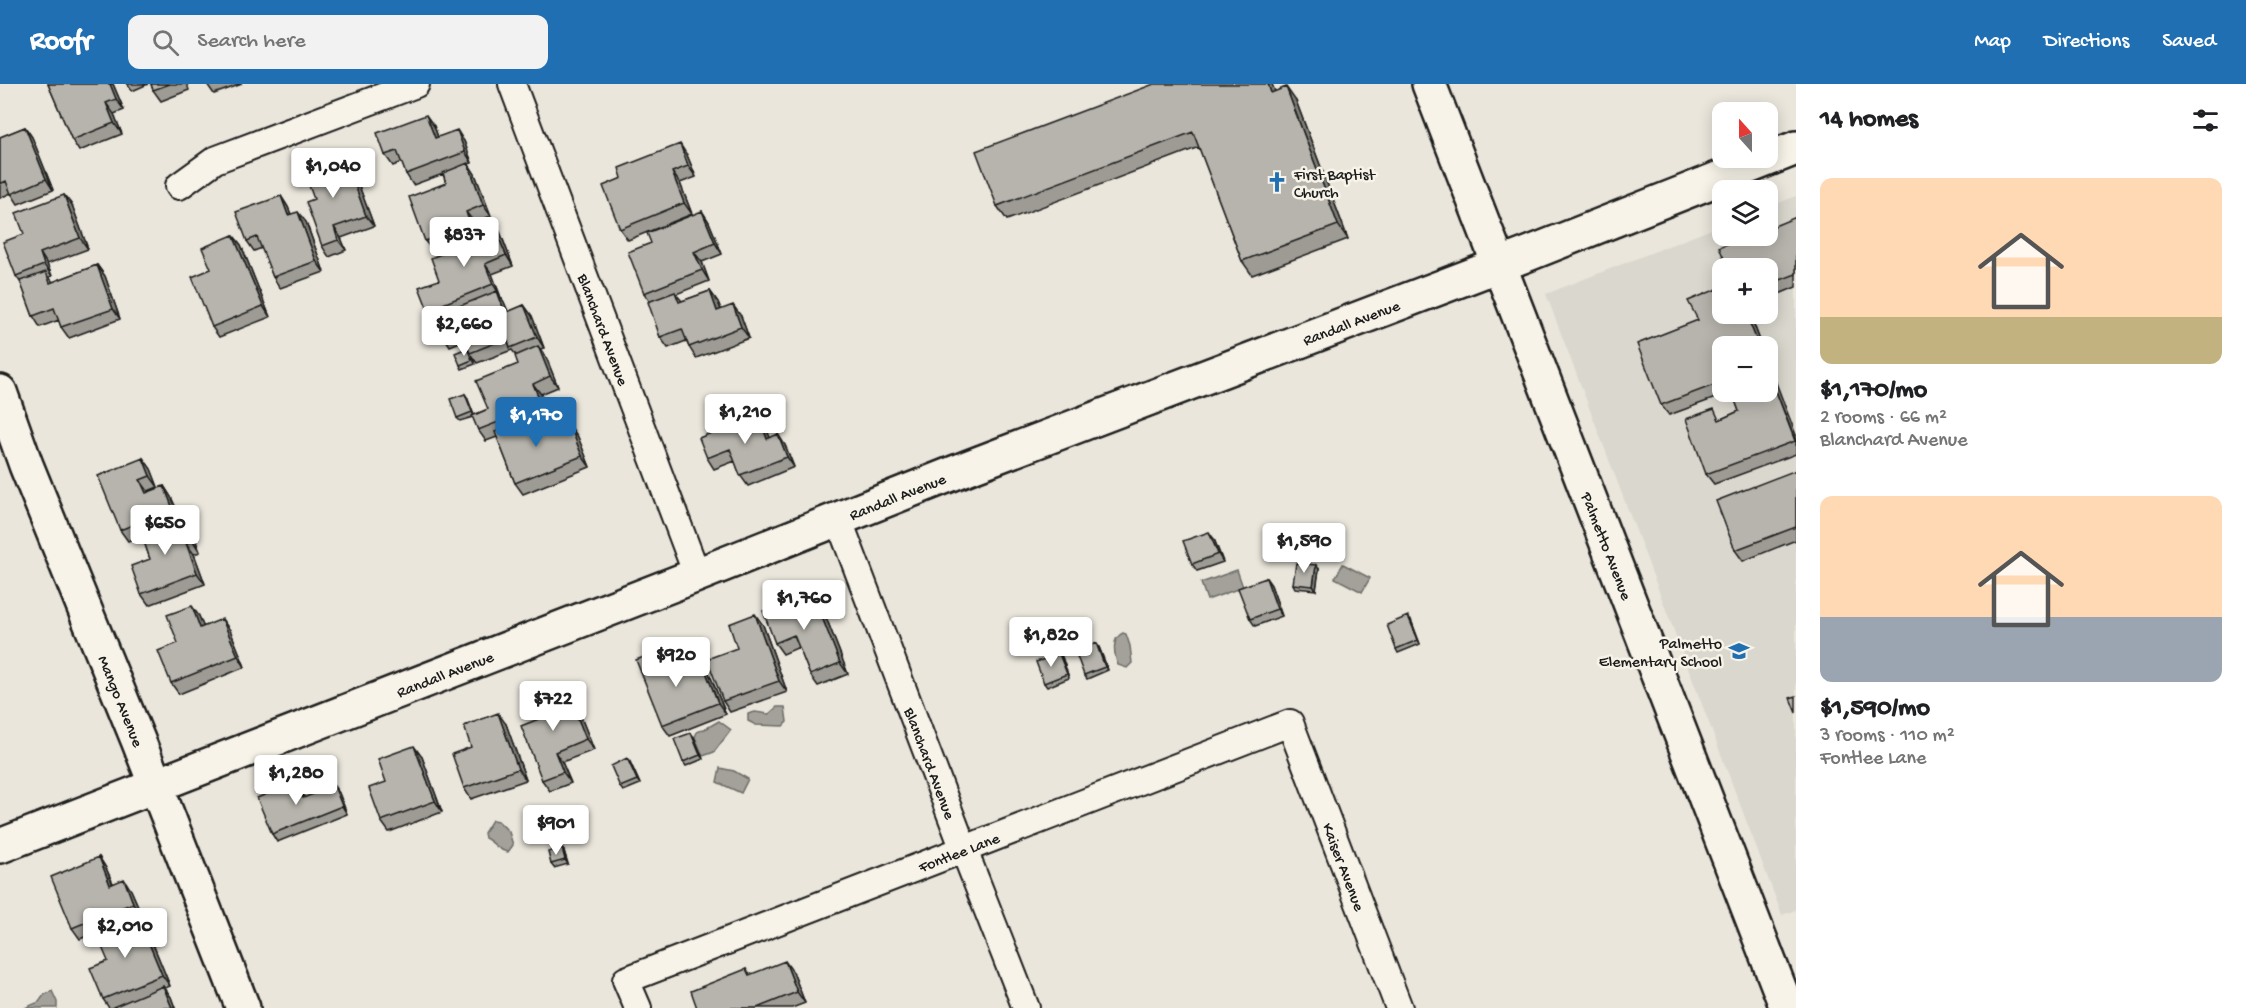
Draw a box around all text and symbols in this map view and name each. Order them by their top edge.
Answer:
search box [128,15,548,69]
text: Roofr [30,26,92,59]
icon: search [149,26,182,59]
text: Search here [197,29,306,55]
text: Map [1974,30,2011,55]
text: Directions [2044,30,2129,55]
text: Saved [2162,30,2216,55]
north arrow [1712,102,1778,168]
map controls [1712,102,1778,402]
icon: filters [2189,104,2222,137]
text: 14 homes [1820,105,1918,136]
pin: $1,040 [284,148,382,199]
text: $1,040 [305,156,361,179]
place label: First Baptist Church [1293,167,1376,204]
church icon: First Baptist Church [1265,170,1289,194]
button: layers [1712,180,1778,246]
pin: $837 [428,217,500,268]
icon: home [1967,217,2075,325]
text: $837 [444,225,484,248]
button: + [1712,258,1778,324]
street label: Blanchard Avenue [571,271,631,390]
street label: Randall Avenue [1301,297,1404,352]
pin: $2,660 [415,306,513,357]
text: $2,660 [436,314,492,337]
button: − [1712,336,1778,402]
text: $1,170/mo [1820,376,1927,407]
pin: $1,210 [696,394,794,445]
pin: $1,170 [487,397,585,448]
text: $1,210 [719,402,771,425]
text: $1,170 [509,405,563,428]
text: 2 rooms · 66 m² [1820,407,1947,430]
text: Blanchard Avenue [1820,430,1968,453]
street label: Randall Avenue [847,471,950,527]
street label: Palmetto Avenue [1575,489,1634,604]
pin: $650 [129,505,201,556]
text: $650 [145,513,186,536]
pin: $1,590 [1255,523,1353,574]
text: $1,590 [1276,531,1332,554]
icon: home [1967,535,2075,643]
pin: $1,760 [755,580,853,631]
text: $1,760 [776,588,832,611]
pin: $1,820 [1002,617,1100,668]
text: $1,820 [1023,625,1079,648]
place label: Palmetto Elementary School [1599,636,1722,673]
pin: $920 [640,637,712,688]
school or university icon: Palmetto Elementary School [1727,639,1751,663]
text: $920 [656,645,696,668]
street label: Randall Avenue [395,649,498,704]
street label: Mango Avenue [92,654,146,751]
pin: $722 [517,681,589,732]
text: $722 [534,689,573,712]
text: $1,590/mo [1820,694,1930,725]
street label: Blanchard Avenue [897,705,958,823]
text: 3 rooms · 110 m² [1820,725,1955,748]
text: Fontlee Lane [1820,748,1926,771]
pin: $1,280 [247,755,345,806]
text: $1,280 [268,763,324,786]
pin: $901 [520,805,592,856]
text: $901 [537,813,575,836]
street label: Kaiser Avenue [1316,821,1367,915]
street label: Fontlee Lane [916,830,1004,879]
pin: $2,010 [76,908,174,959]
text: $2,010 [97,916,153,939]

